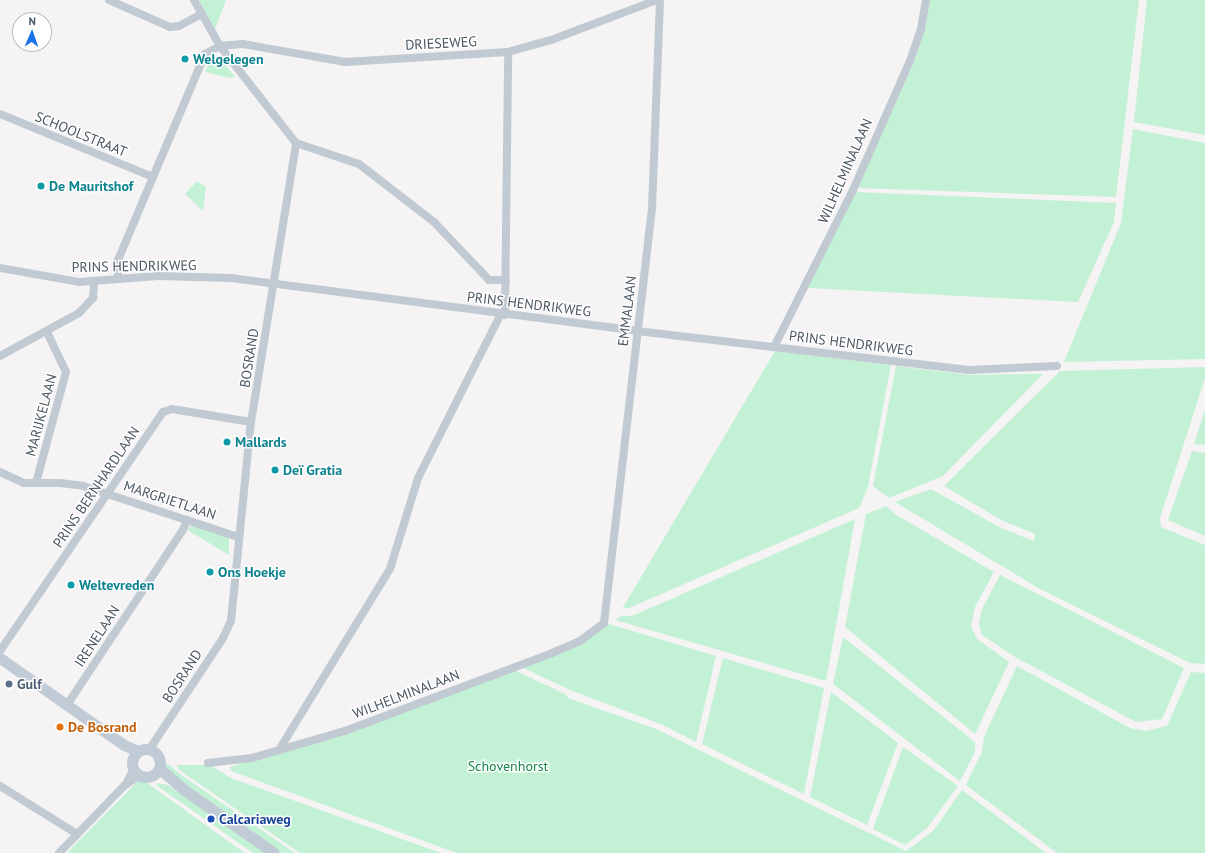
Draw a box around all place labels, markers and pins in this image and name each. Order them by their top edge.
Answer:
place label: Welgelegen [193,51,264,67]
marker: Welgelegen [180,54,190,64]
place label: De Mauritshof [49,178,133,194]
marker: De Mauritshof [36,181,46,191]
place label: Mallards [235,434,287,450]
marker: Mallards [222,437,232,447]
place label: Deï Gratia [283,462,342,478]
marker: Deï Gratia [270,465,280,475]
place label: Ons Hoekje [218,564,286,580]
marker: Ons Hoekje [205,567,215,577]
place label: Weltevreden [79,577,154,593]
marker: Weltevreden [66,580,76,590]
place label: Gulf [17,676,42,692]
marker: Gulf [4,679,14,689]
place label: De Bosrand [68,719,136,735]
marker: De Bosrand [55,722,65,732]
place label: Calcariaweg [219,811,291,827]
marker: Calcariaweg [206,814,216,824]

